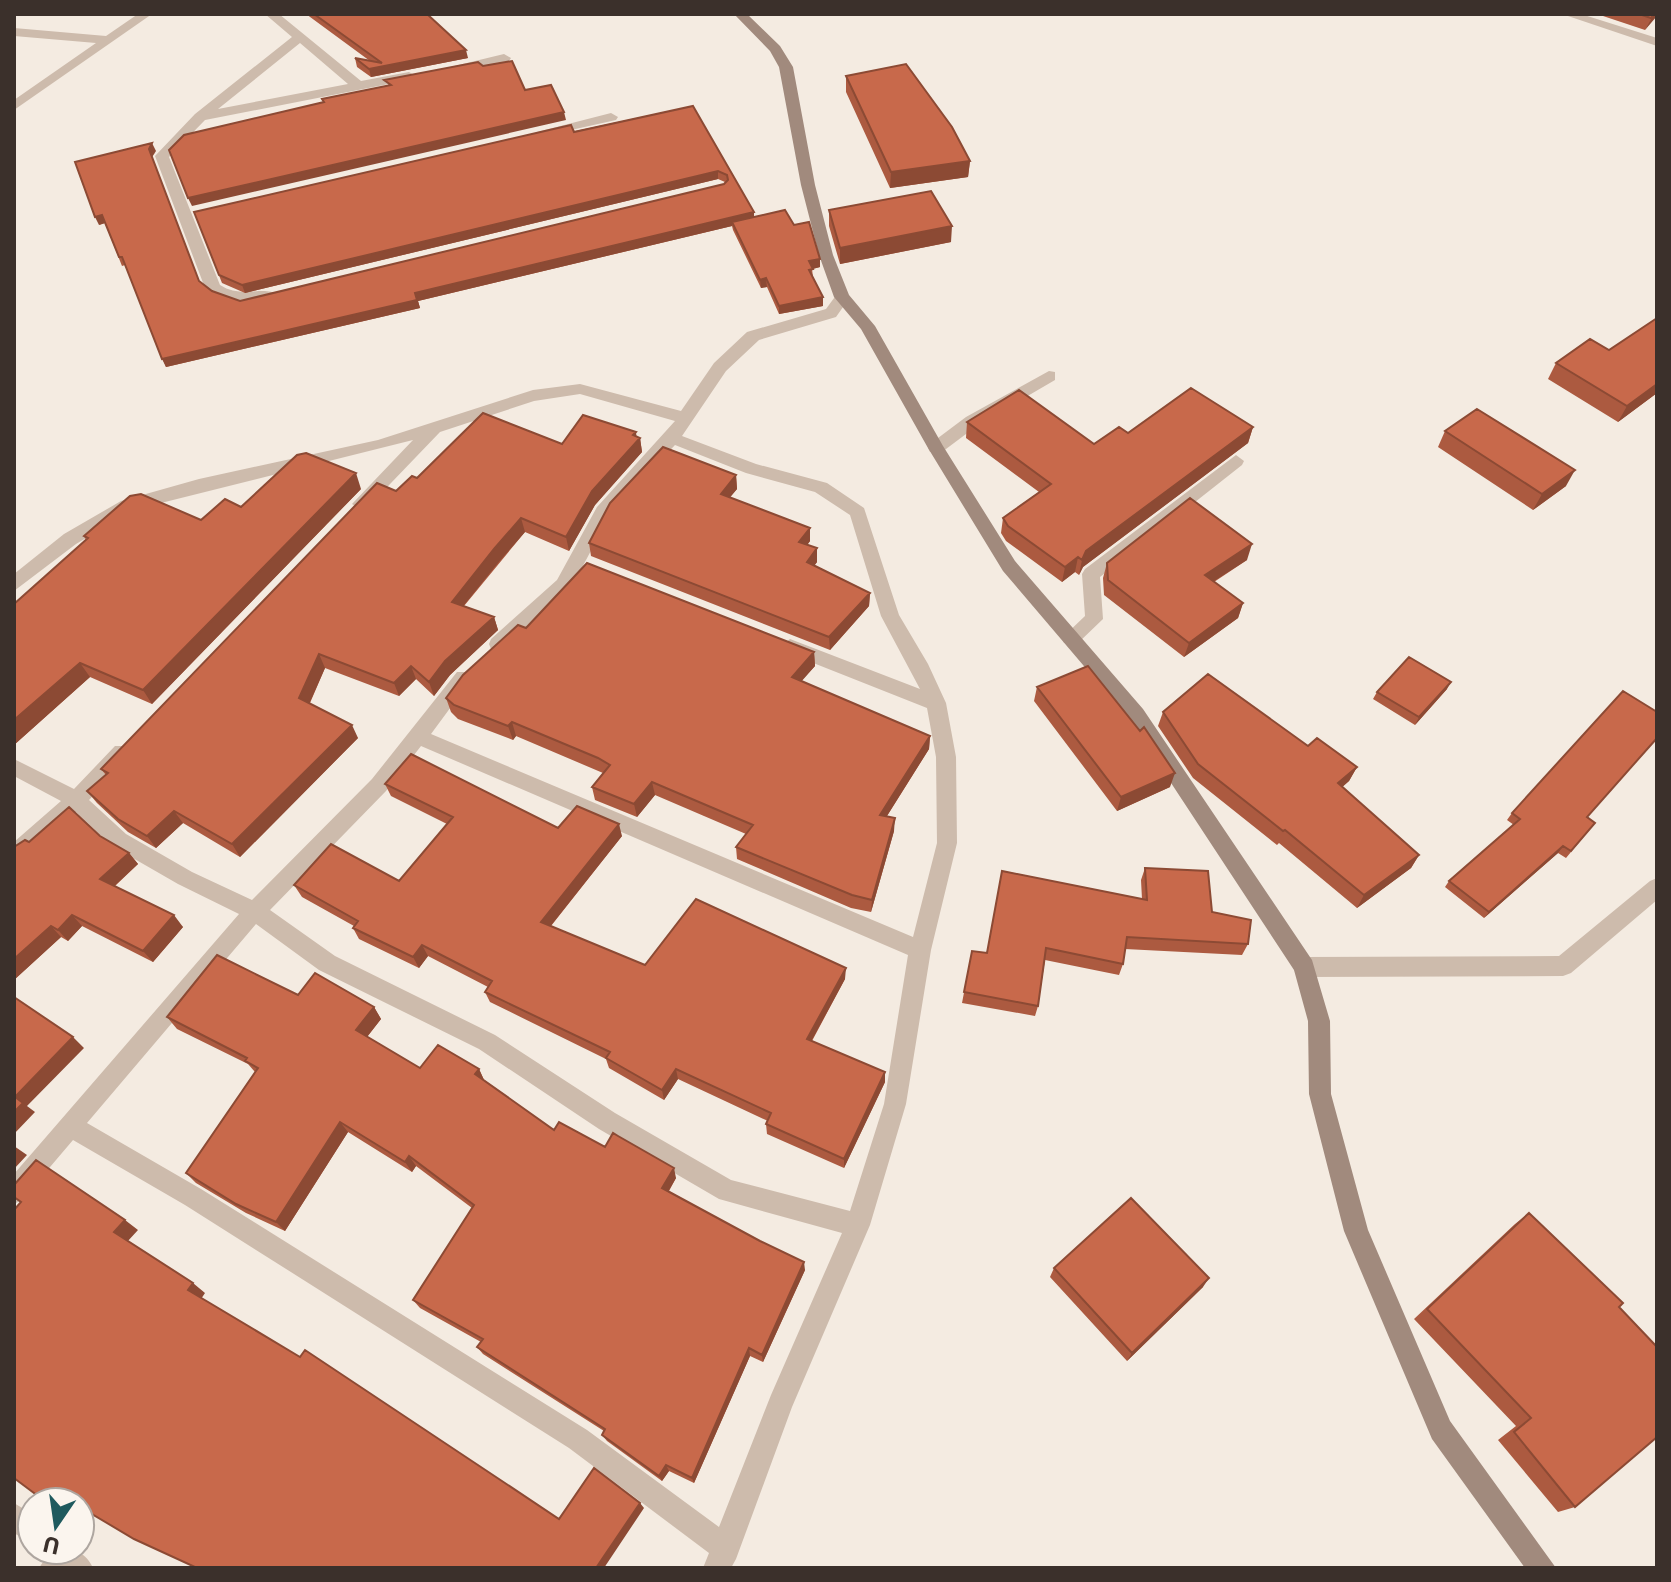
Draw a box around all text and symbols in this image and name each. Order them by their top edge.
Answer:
north arrow [16,1486,96,1566]
text: U [41,1531,62,1561]

